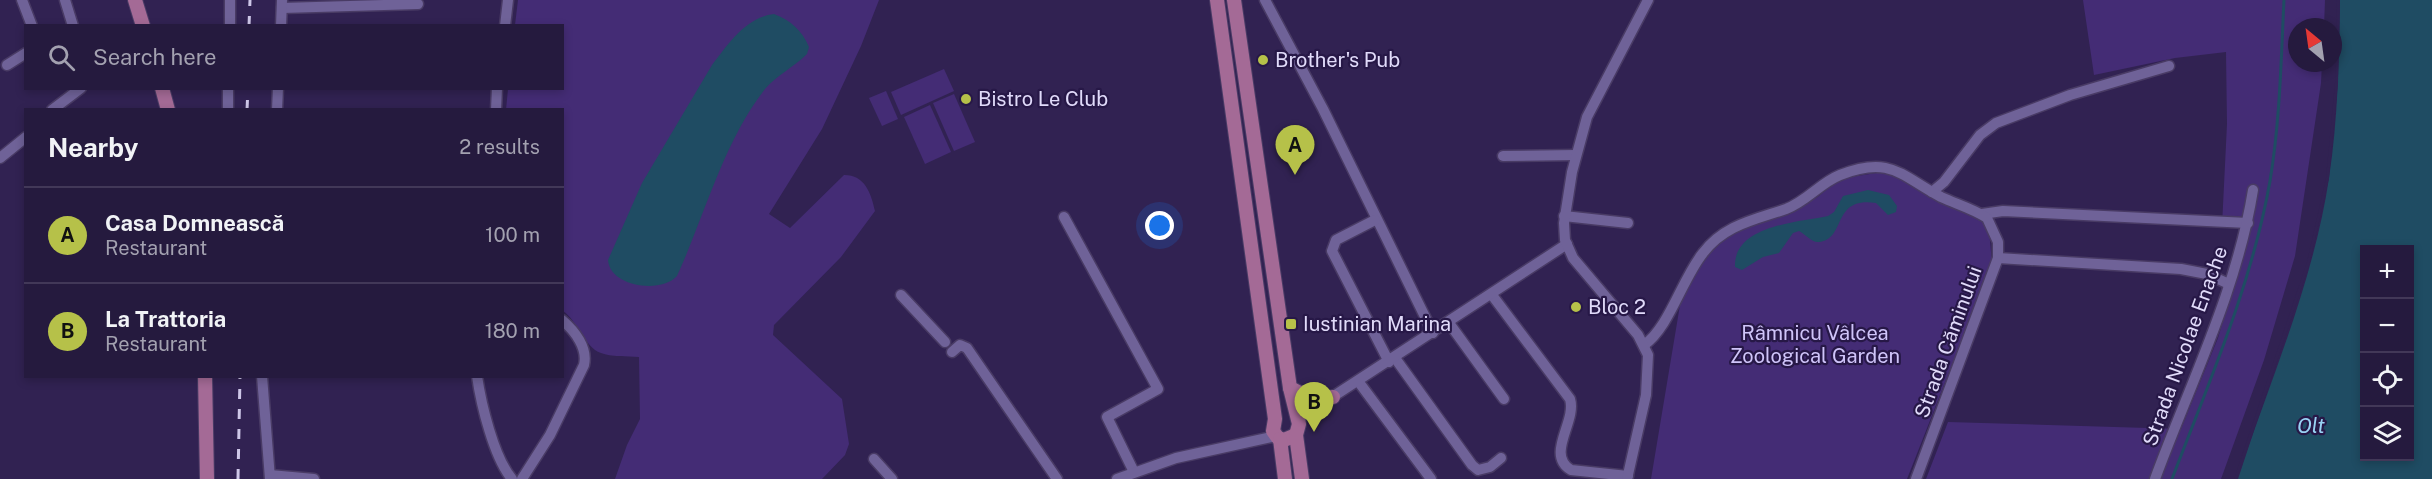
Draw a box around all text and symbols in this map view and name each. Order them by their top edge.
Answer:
north arrow [2288,18,2342,72]
search box [24,24,564,90]
icon: search [45,41,78,74]
text: Search here [93,44,217,70]
place label: Brother's Pub [1275,48,1400,72]
marker: Brother's Pub [1256,53,1270,67]
place label: Bistro Le Club [978,87,1108,111]
marker: Bistro Le Club [959,92,973,106]
pin: A [1276,126,1314,175]
text: Nearby [48,132,138,163]
text: 2 results [459,135,540,159]
text: Casa Domnească [105,210,284,236]
your location [1145,211,1174,240]
text: A [60,223,75,247]
text: 100 m [485,223,540,247]
text: Restaurant [105,236,207,260]
street label: Strada Nicolae Enache [2138,243,2232,449]
map controls [2360,245,2414,461]
button: + [2360,245,2414,299]
street label: Strada Căminului [1909,263,1987,421]
place label: Bloc 2 [1588,295,1646,319]
button: − [2360,299,2414,353]
marker: Bloc 2 [1569,300,1583,314]
text: La Trattoria [105,306,226,332]
place label: Iustinian Marina [1303,312,1451,336]
marker: Iustinian Marina [1284,317,1298,331]
text: B [61,319,74,343]
text: 180 m [485,319,540,343]
park label: Râmnicu Vâlcea Zoological Garden [1730,321,1900,368]
text: Restaurant [105,332,207,356]
button: locate [2360,353,2414,407]
pin: B [1294,382,1334,432]
button: layers [2360,407,2414,461]
water label: Olt [2297,413,2325,438]

